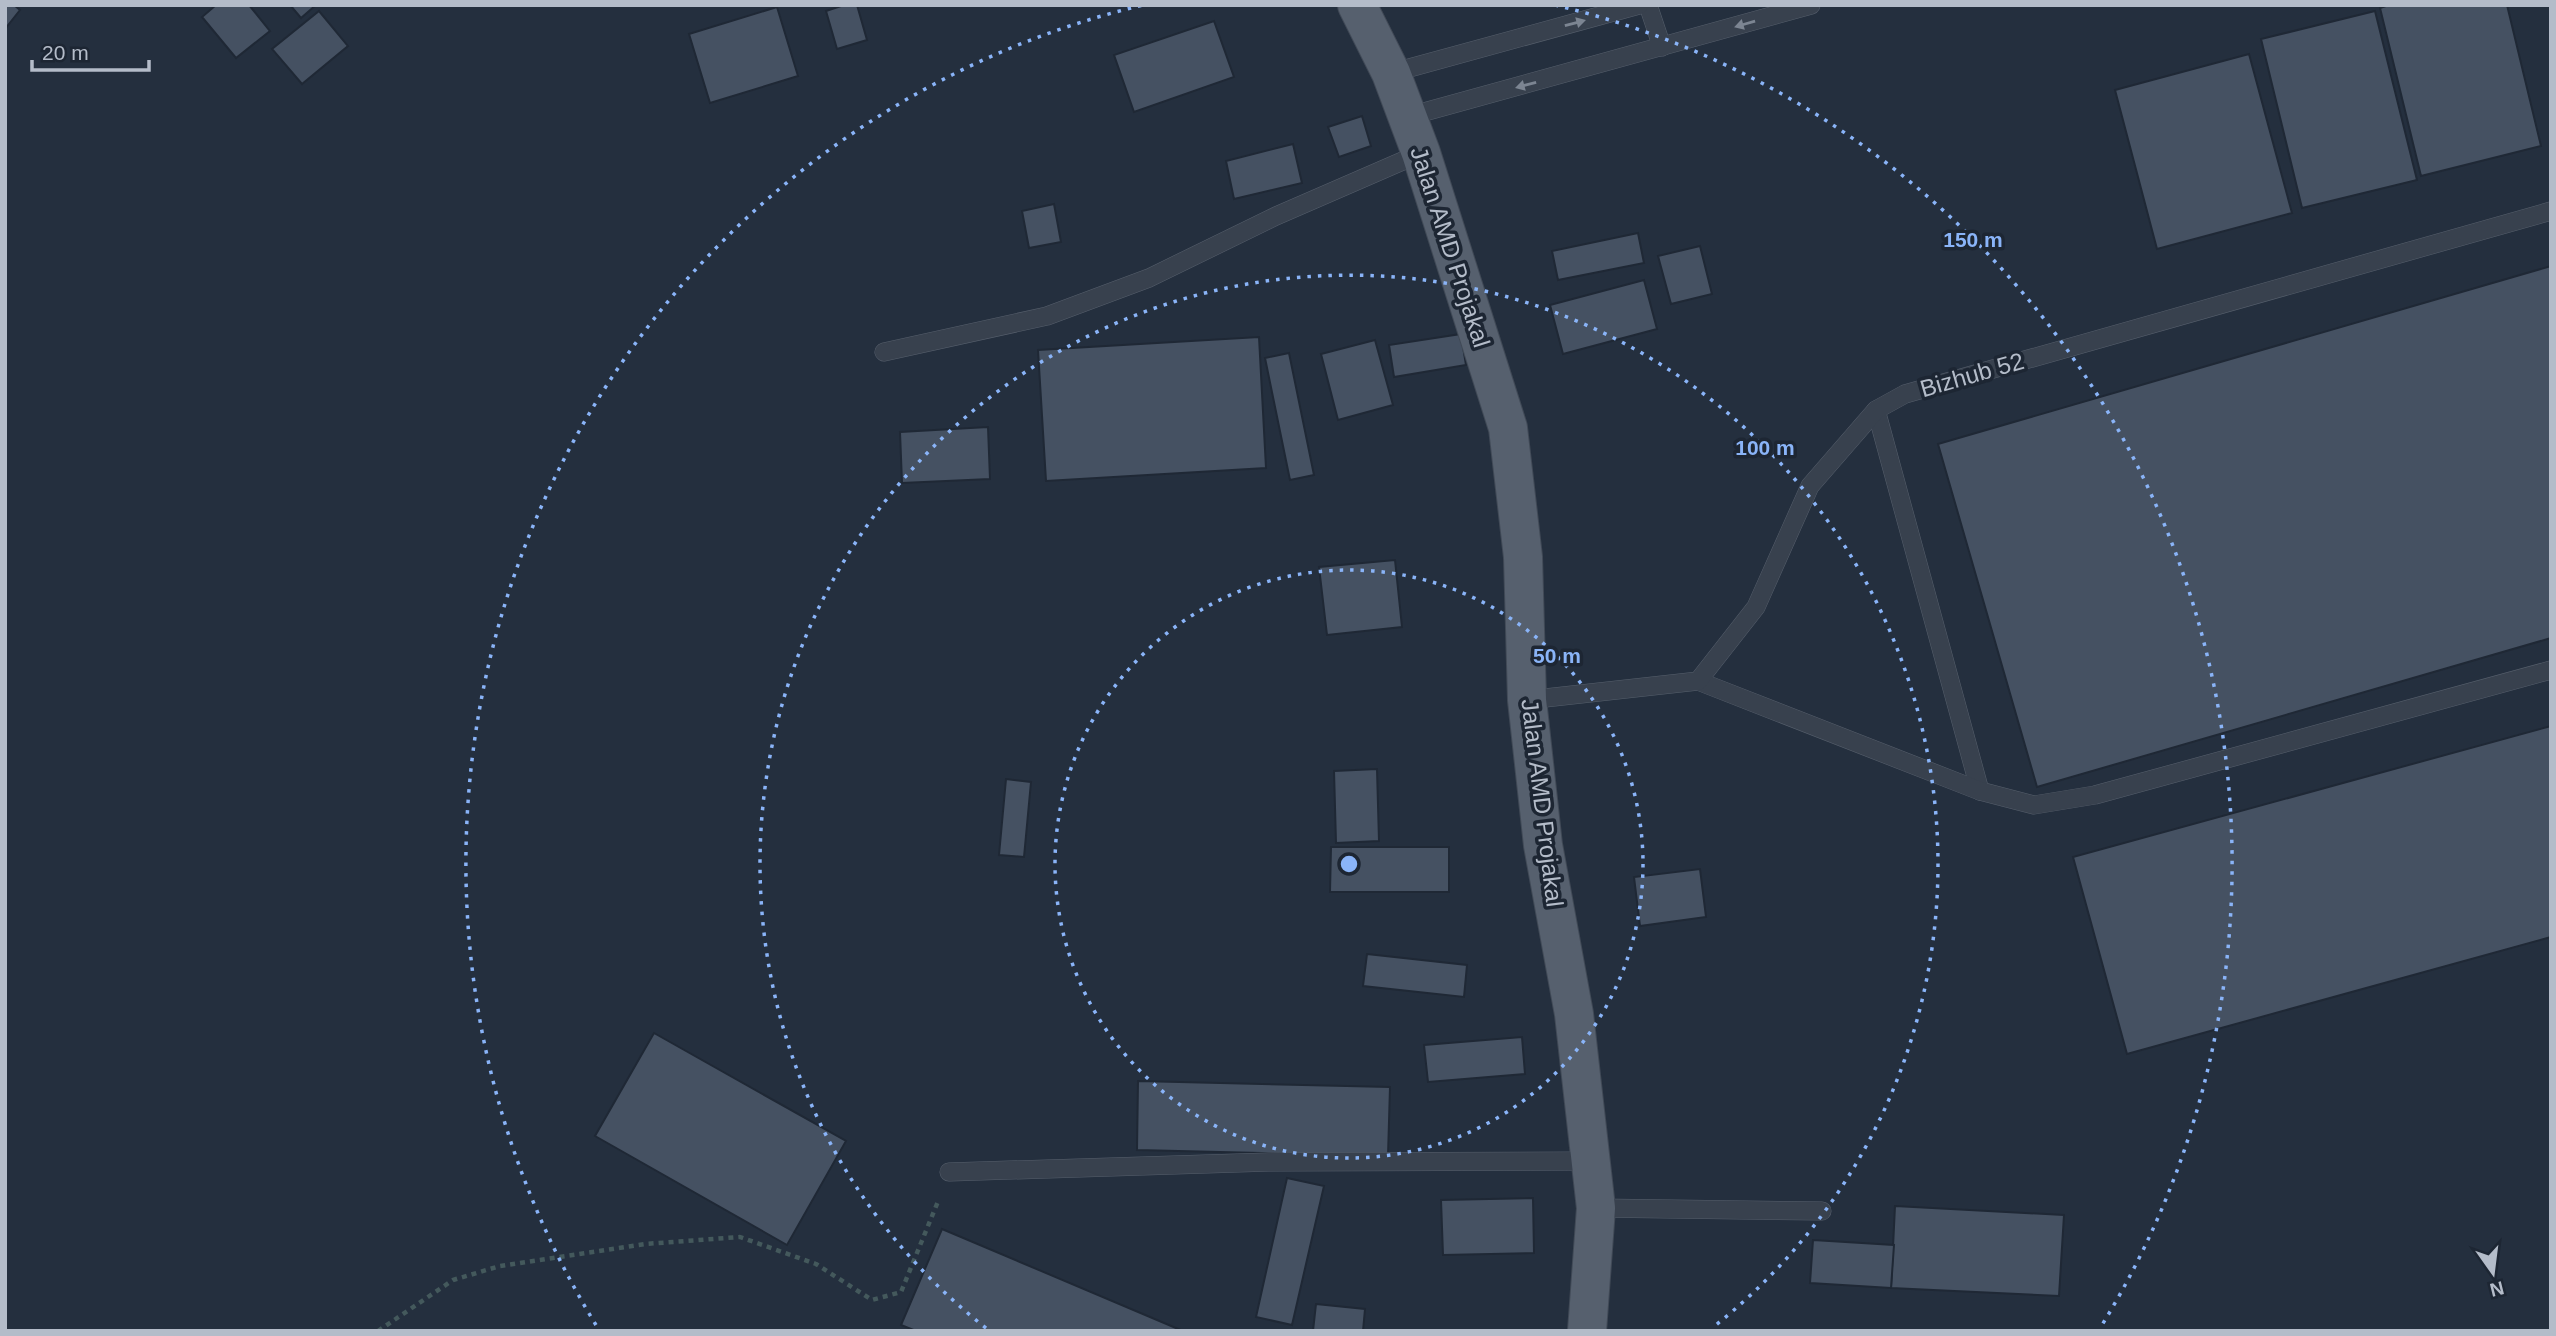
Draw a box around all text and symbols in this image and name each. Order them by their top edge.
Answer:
one-way arrow [1564,17,1586,28]
one-way arrow [1734,19,1755,29]
scale bar [32,28,149,72]
text: 20 m [42,41,89,64]
one-way arrow [1515,80,1536,90]
street label: Jalan AMD Projakal [1405,143,1496,351]
text: 150 m [1943,228,2003,251]
street label: Bizhub 52 [1917,347,2027,402]
text: 100 m [1735,436,1795,459]
text: 50 m [1533,644,1581,667]
street label: Jalan AMD Projakal [1516,697,1569,909]
centre of rings [1337,852,1361,876]
north arrow [2458,1238,2528,1308]
text: N [2488,1277,2506,1301]

